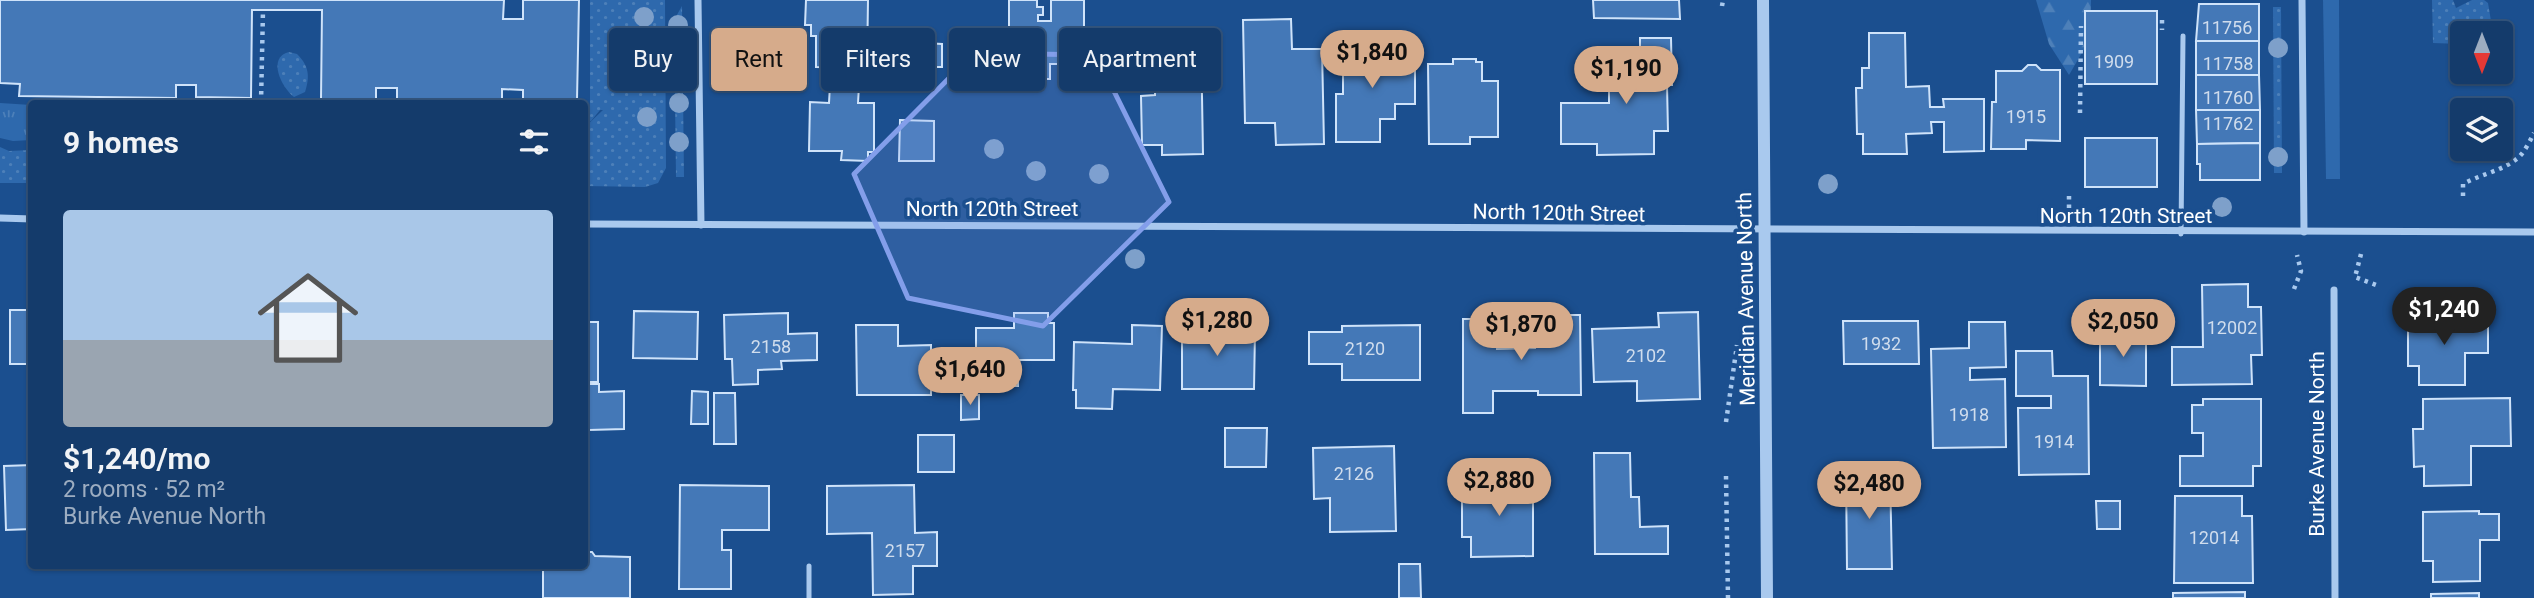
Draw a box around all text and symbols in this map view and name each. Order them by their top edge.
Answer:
house number: 11756 [2202,17,2252,38]
north arrow [2450,21,2513,84]
map controls [2450,21,2513,161]
chip: Buy [609,28,697,91]
chip: Rent [711,28,807,91]
chip: Filters [821,28,935,91]
chip: New [949,28,1045,91]
chip: Apartment [1059,28,1221,91]
pin: $1,840 [1315,31,1429,90]
text: $1,840 [1336,39,1408,66]
pin: $1,190 [1569,46,1683,106]
house number: 1909 [2094,51,2134,72]
house number: 11758 [2203,53,2253,74]
text: $1,190 [1590,55,1662,82]
house number: 11760 [2203,87,2253,108]
button: layers [2450,98,2513,161]
house number: 1915 [2006,106,2046,127]
house number: 11762 [2203,113,2253,134]
icon: filters [515,123,553,161]
text: 9 homes [63,125,179,160]
street label: Meridian Avenue North [1732,192,1760,406]
street label: North 120th Street [906,197,1078,221]
street label: North 120th Street [1472,199,1646,227]
street label: North 120th Street [2040,204,2212,228]
icon: home [245,255,371,381]
pin: $1,240 [2387,288,2501,347]
text: $1,240 [2408,296,2480,323]
pin: $1,280 [1160,298,1274,358]
pin: $2,050 [2066,300,2180,359]
pin: $1,870 [1464,302,1578,362]
text: $1,280 [1181,307,1253,334]
text: $2,050 [2087,308,2159,335]
text: $1,870 [1485,311,1557,338]
house number: 12002 [2207,317,2257,338]
house number: 1932 [1861,333,1901,354]
house number: 2158 [751,336,791,357]
house number: 2120 [1345,338,1385,359]
house number: 2102 [1626,345,1666,366]
pin: $1,640 [913,348,1027,407]
street label: Burke Avenue North [2305,351,2329,537]
text: $1,640 [934,356,1006,383]
house number: 1918 [1949,404,1989,425]
house number: 1914 [2034,431,2074,452]
text: $1,240/mo [63,441,211,476]
pin: $2,880 [1442,458,1556,518]
pin: $2,480 [1812,462,1926,521]
house number: 2126 [1334,463,1374,484]
text: $2,880 [1463,467,1535,494]
text: $2,480 [1833,470,1905,497]
text: 2 rooms · 52 m² [63,476,225,503]
text: Burke Avenue North [63,503,266,530]
house number: 12014 [2189,527,2239,548]
house number: 2157 [885,540,925,561]

